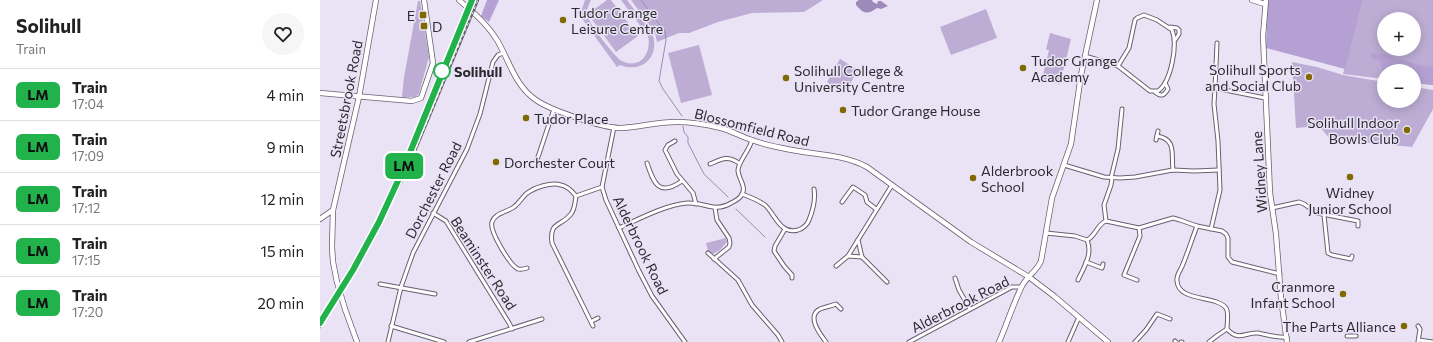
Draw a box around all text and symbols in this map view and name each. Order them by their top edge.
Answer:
place label: Tudor Grange Leisure Centre [571,4,663,37]
place label: E [407,7,415,24]
marker: E [418,10,428,20]
map controls [1377,12,1421,108]
button: + [1377,12,1421,56]
button: heart [262,13,304,55]
text: Solihull [16,14,81,37]
marker: Tudor Grange Leisure Centre [558,15,568,25]
place label: D [432,18,442,35]
marker: D [419,21,429,31]
street label: Streetsbrook Road [326,39,366,159]
text: Train [16,41,46,57]
place label: Tudor Grange Academy [1031,52,1117,85]
place label: Solihull Sports and Social Club [1205,61,1301,94]
marker: Solihull [433,62,451,80]
place label: Solihull College & University Centre [794,62,905,95]
place label: Solihull [454,63,502,80]
marker: Tudor Grange Academy [1018,63,1028,73]
button: − [1377,64,1421,108]
marker: Solihull Sports and Social Club [1304,72,1314,82]
marker: Solihull College & University Centre [781,73,791,83]
text: Train [72,78,108,96]
text: LM [27,86,49,103]
text: 4 min [267,86,304,104]
text: 17:04 [72,96,104,112]
place label: Tudor Grange House [851,102,980,119]
street label: Blossomfield Road [693,105,811,149]
marker: Tudor Grange House [838,105,848,115]
place label: Tudor Place [534,110,608,127]
marker: Tudor Place [521,113,531,123]
place label: Solihull Indoor Bowls Club [1307,114,1399,147]
marker: Solihull Indoor Bowls Club [1402,125,1412,135]
text: Train [72,130,108,148]
street label: Widney Lane [1248,131,1270,213]
text: LM [27,138,49,155]
text: 9 min [266,138,304,156]
street label: Dorchester Road [401,139,465,241]
text: 17:09 [72,148,104,164]
line badge: LM [386,153,422,179]
place label: Dorchester Court [504,154,615,171]
text: LM [393,157,415,174]
marker: Dorchester Court [491,157,501,167]
place label: Alderbrook School [981,162,1054,195]
marker: Widney Junior School [1345,172,1355,182]
marker: Alderbrook School [968,173,978,183]
text: Train [72,182,108,200]
place label: Widney Junior School [1308,184,1392,217]
text: LM [27,190,49,207]
text: 12 min [261,190,304,208]
street label: Alderbrook Road [610,193,672,297]
text: 17:12 [72,200,100,216]
street label: Beaminster Road [447,213,521,313]
text: Train [72,234,108,252]
text: LM [27,242,49,259]
text: 15 min [261,242,304,260]
text: 17:15 [72,252,101,268]
street label: Alderbrook Road [908,272,1012,336]
place label: Cranmore Infant School [1250,278,1335,311]
text: Train [72,286,108,304]
marker: Cranmore Infant School [1338,289,1348,299]
text: LM [27,294,49,311]
text: 20 min [258,294,304,312]
text: 17:20 [72,304,103,320]
place label: The Parts Alliance [1282,318,1396,335]
marker: The Parts Alliance [1399,321,1409,331]

